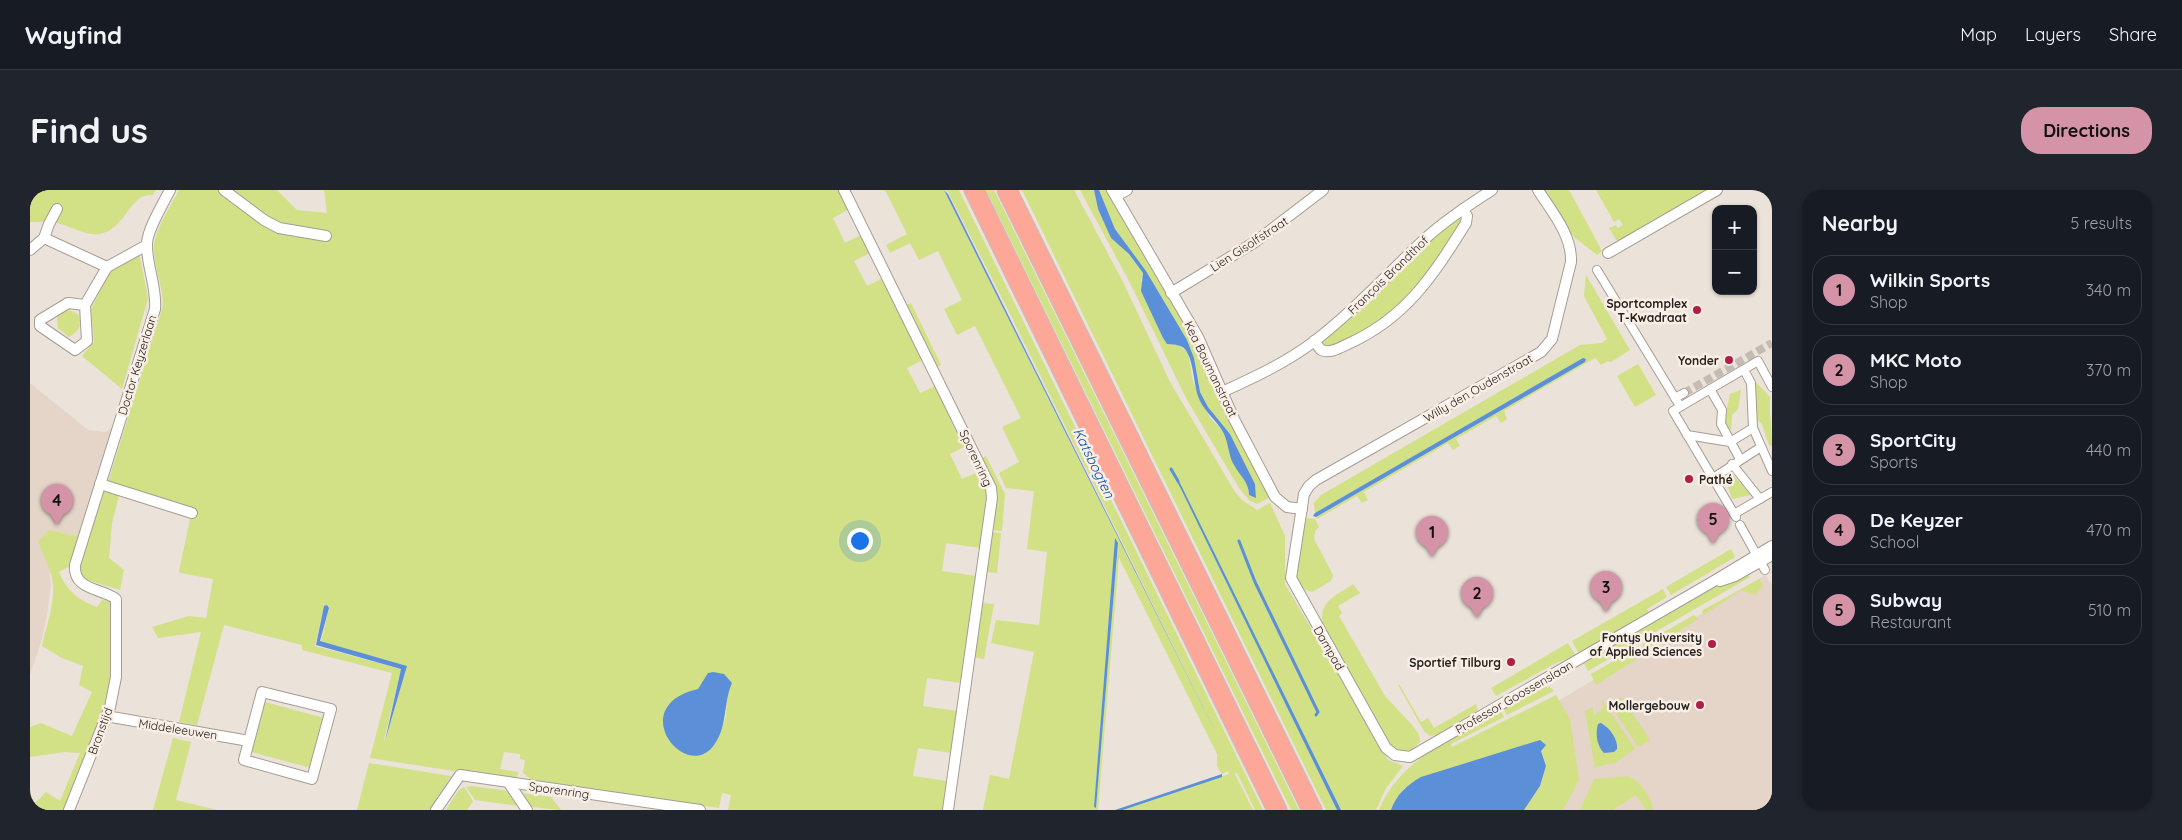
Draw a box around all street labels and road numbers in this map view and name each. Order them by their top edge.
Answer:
street label: Lien Gisolfstraat [1207,213,1291,275]
street label: François Brandthof [1344,232,1432,317]
street label: Doctor Keyzerlaan [115,313,159,417]
street label: Kea Boumanstraat [1181,318,1241,420]
street label: Willy den Oudenstraat [1421,351,1535,425]
street label: Sporenring [956,427,996,489]
street label: Dampad [1310,623,1348,673]
street label: Professor Goossenslaan [1452,657,1576,737]
street label: Bronstijd [85,705,115,757]
street label: Middeleeuwen [138,715,218,743]
street label: Sporenring [528,778,590,802]

